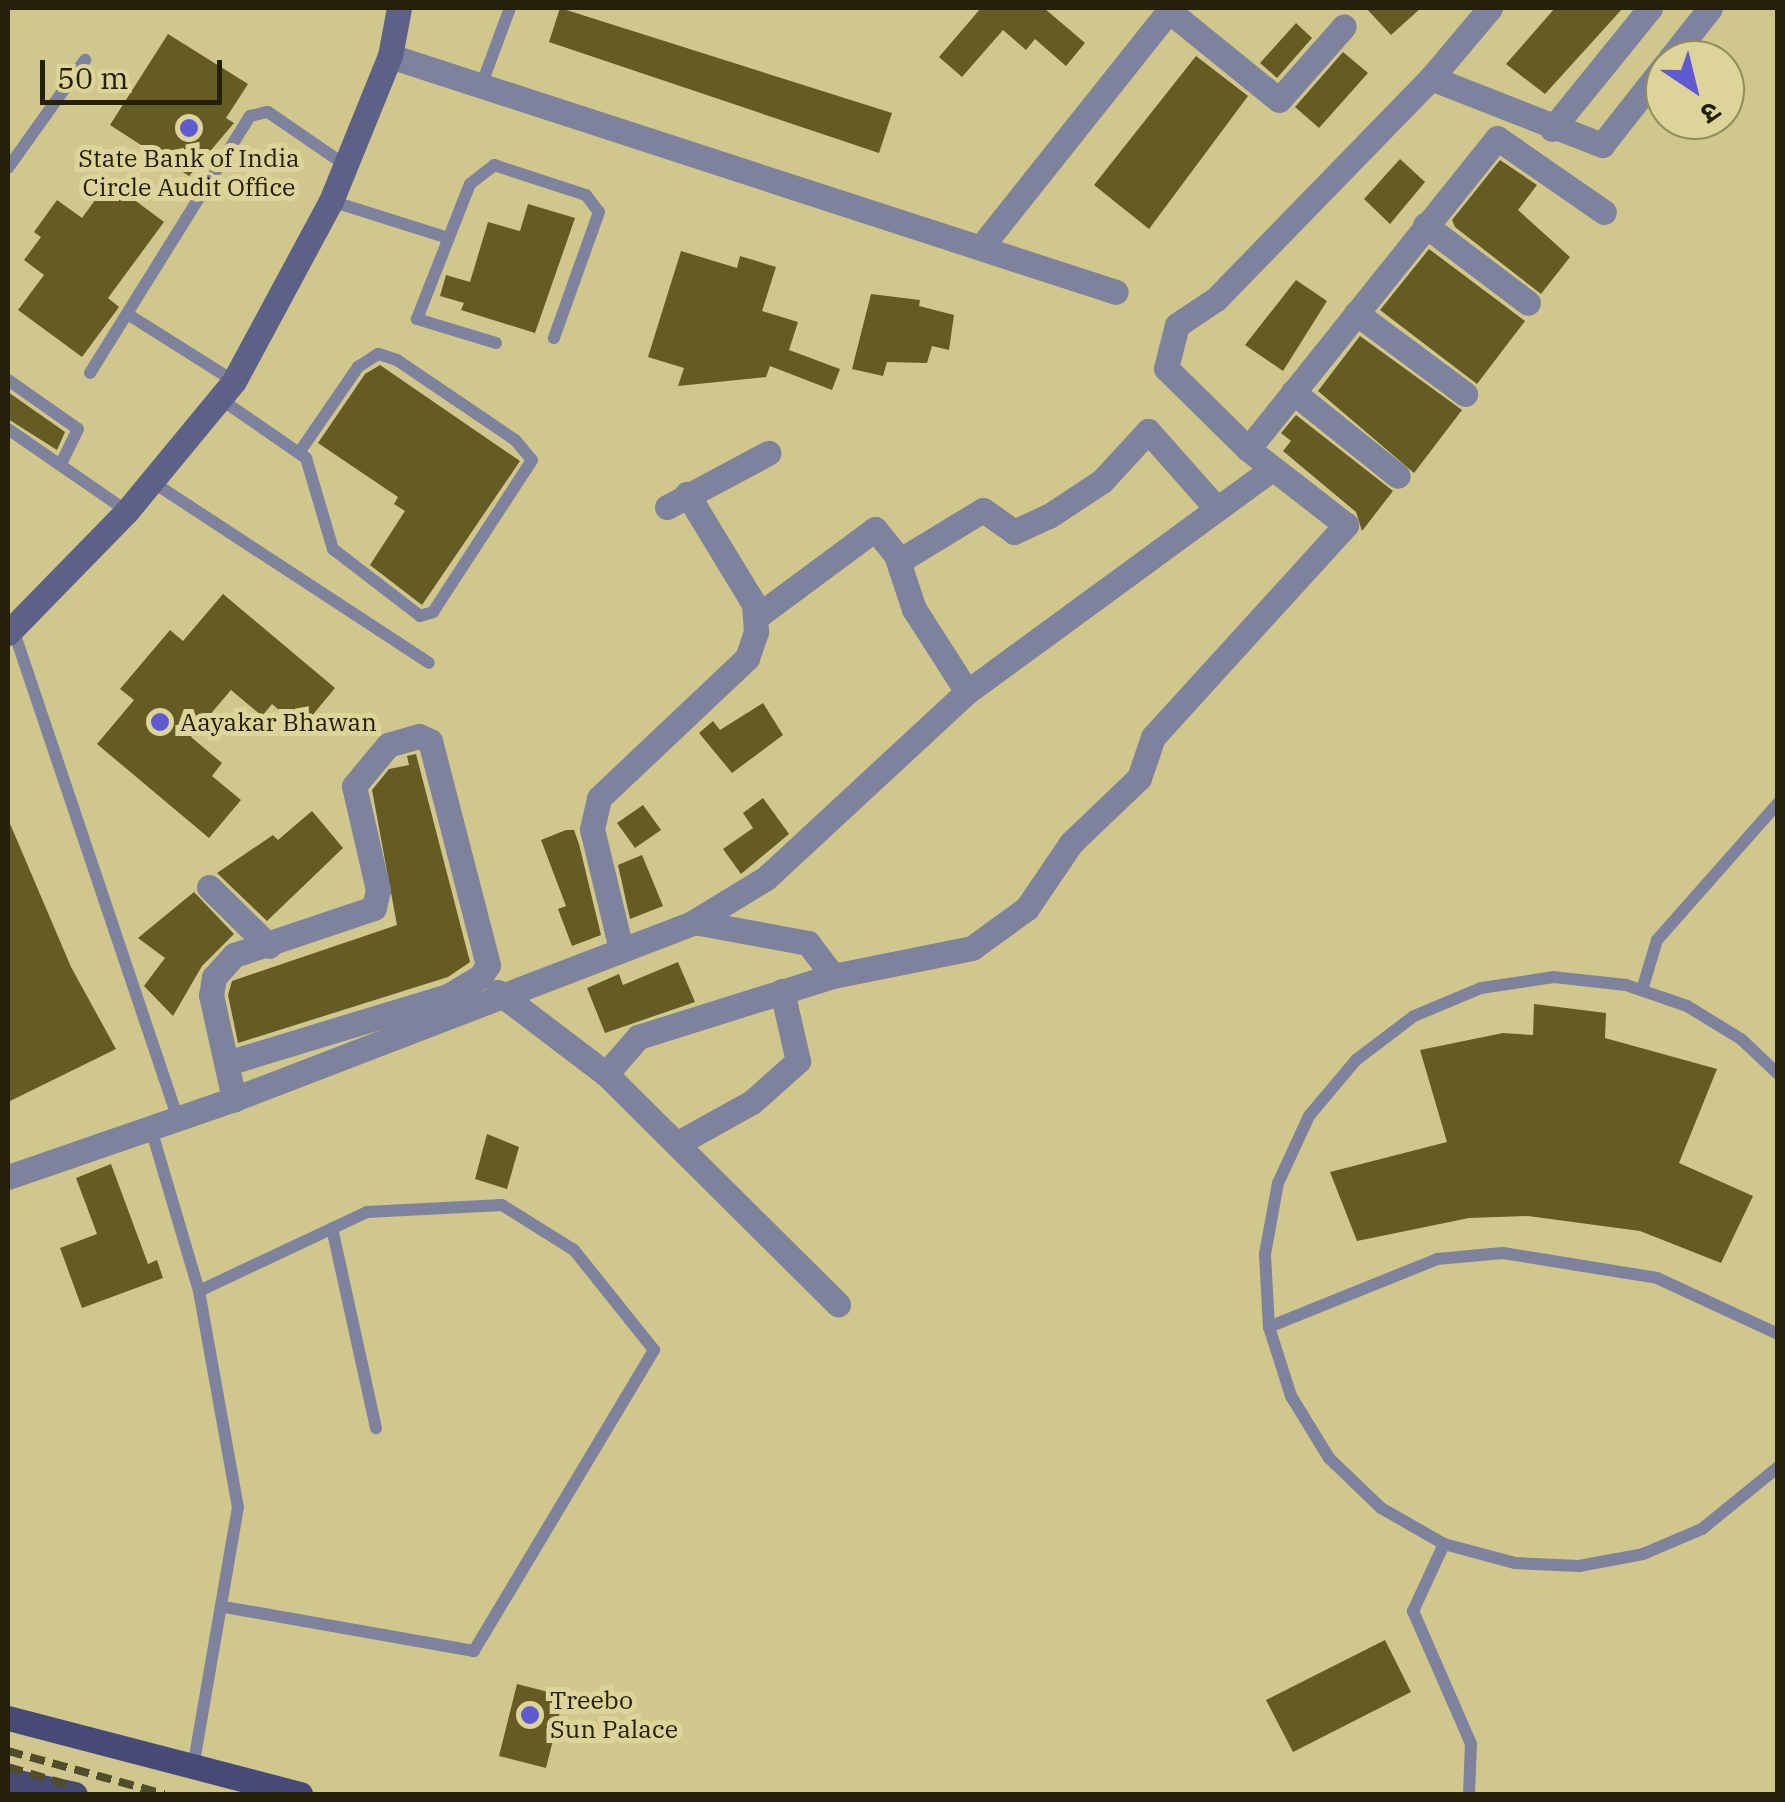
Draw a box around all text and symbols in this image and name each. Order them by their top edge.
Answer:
scale bar [45,40,228,102]
north arrow [1645,40,1745,140]
text: 50 m [57,58,129,97]
text: उ [1694,93,1729,133]
marker: State Bank of India Circle Audit Office [178,117,200,139]
place label: State Bank of India Circle Audit Office [78,144,300,203]
place label: Aayakar Bhawan [180,707,377,737]
marker: Aayakar Bhawan [149,711,171,733]
place label: Treebo Sun Palace [550,1686,678,1745]
marker: Treebo Sun Palace [519,1704,541,1726]

